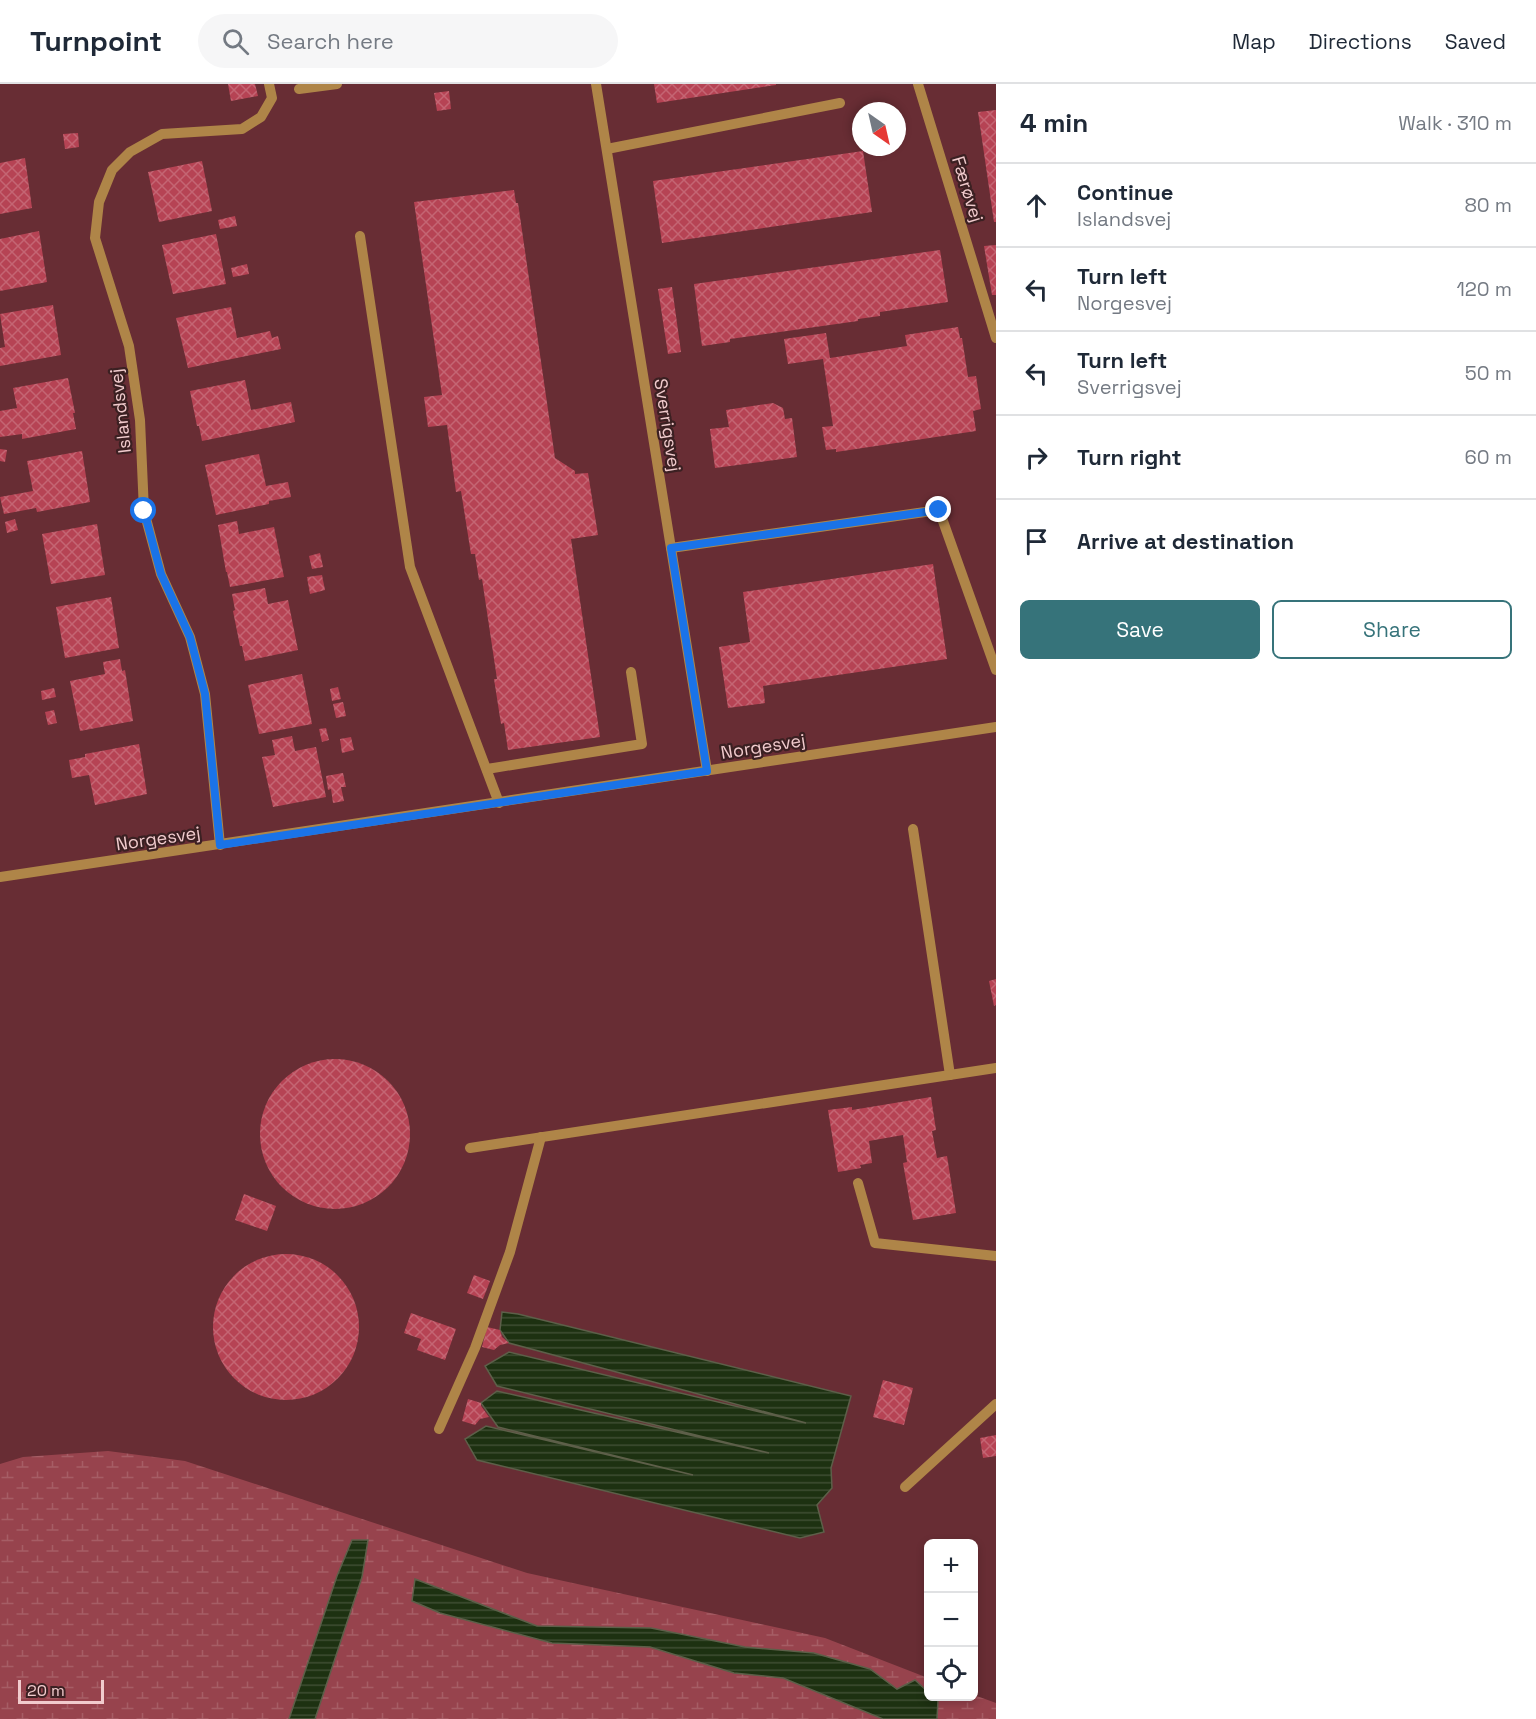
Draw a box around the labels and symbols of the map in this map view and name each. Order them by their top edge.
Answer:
north arrow [852,102,906,156]
street label: Færøvej [947,153,989,225]
street label: Islandsvej [104,368,136,454]
street label: Sverrigsvej [649,377,687,473]
route end [925,496,951,522]
route start [130,497,156,523]
street label: Norgesvej [719,728,807,764]
street label: Norgesvej [114,821,202,855]
scale bar [18,1677,104,1704]

